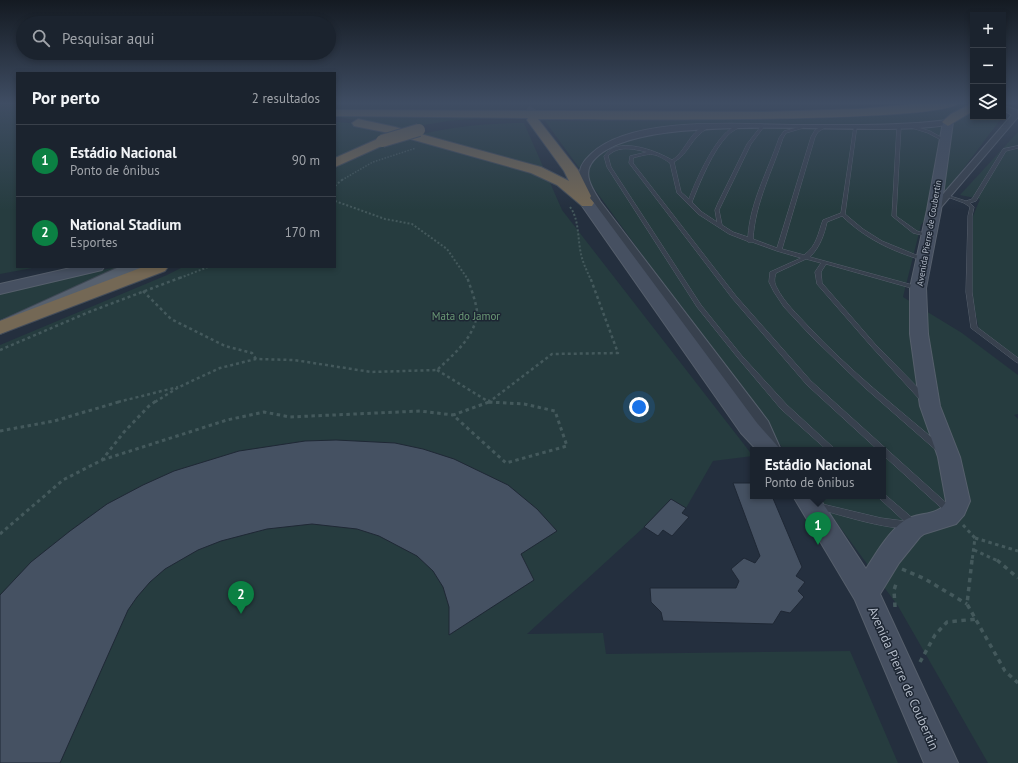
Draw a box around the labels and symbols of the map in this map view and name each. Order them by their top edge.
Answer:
street label: Avenida Pierre de Coubertin [914,179,943,287]
park label: Mata do Jamor [432,309,500,323]
your location [629,397,649,417]
pin: 1 [805,512,831,545]
pin: 2 [228,581,254,614]
street label: Avenida Pierre de Coubertin [864,604,943,753]

